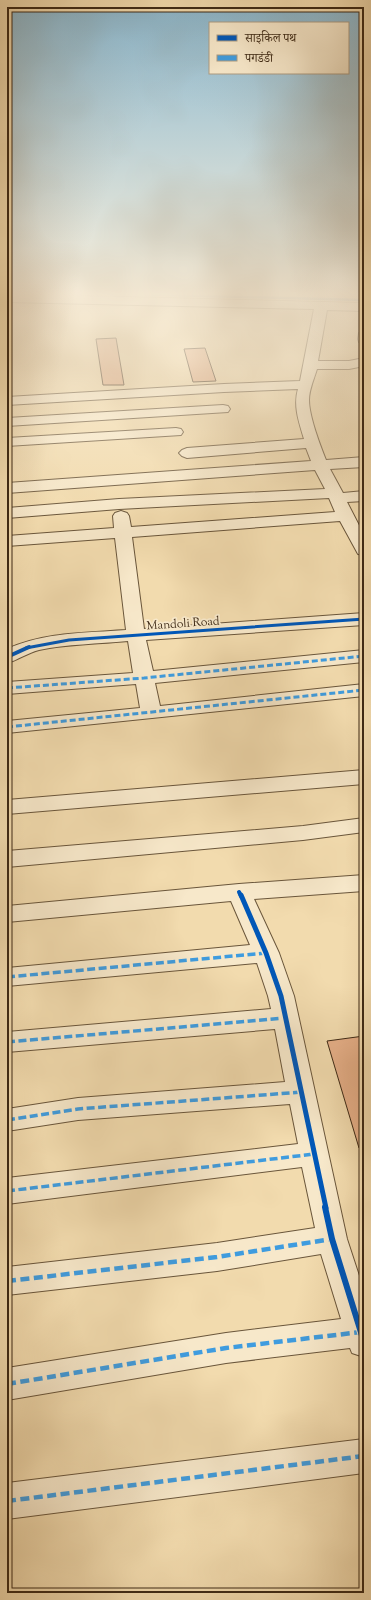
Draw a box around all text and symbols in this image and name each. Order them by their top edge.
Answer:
legend [209,22,349,74]
text: साइकिल पथ [244,30,297,48]
text: पगडंडी [244,50,274,68]
street label: Mandoli Road [146,612,220,636]

